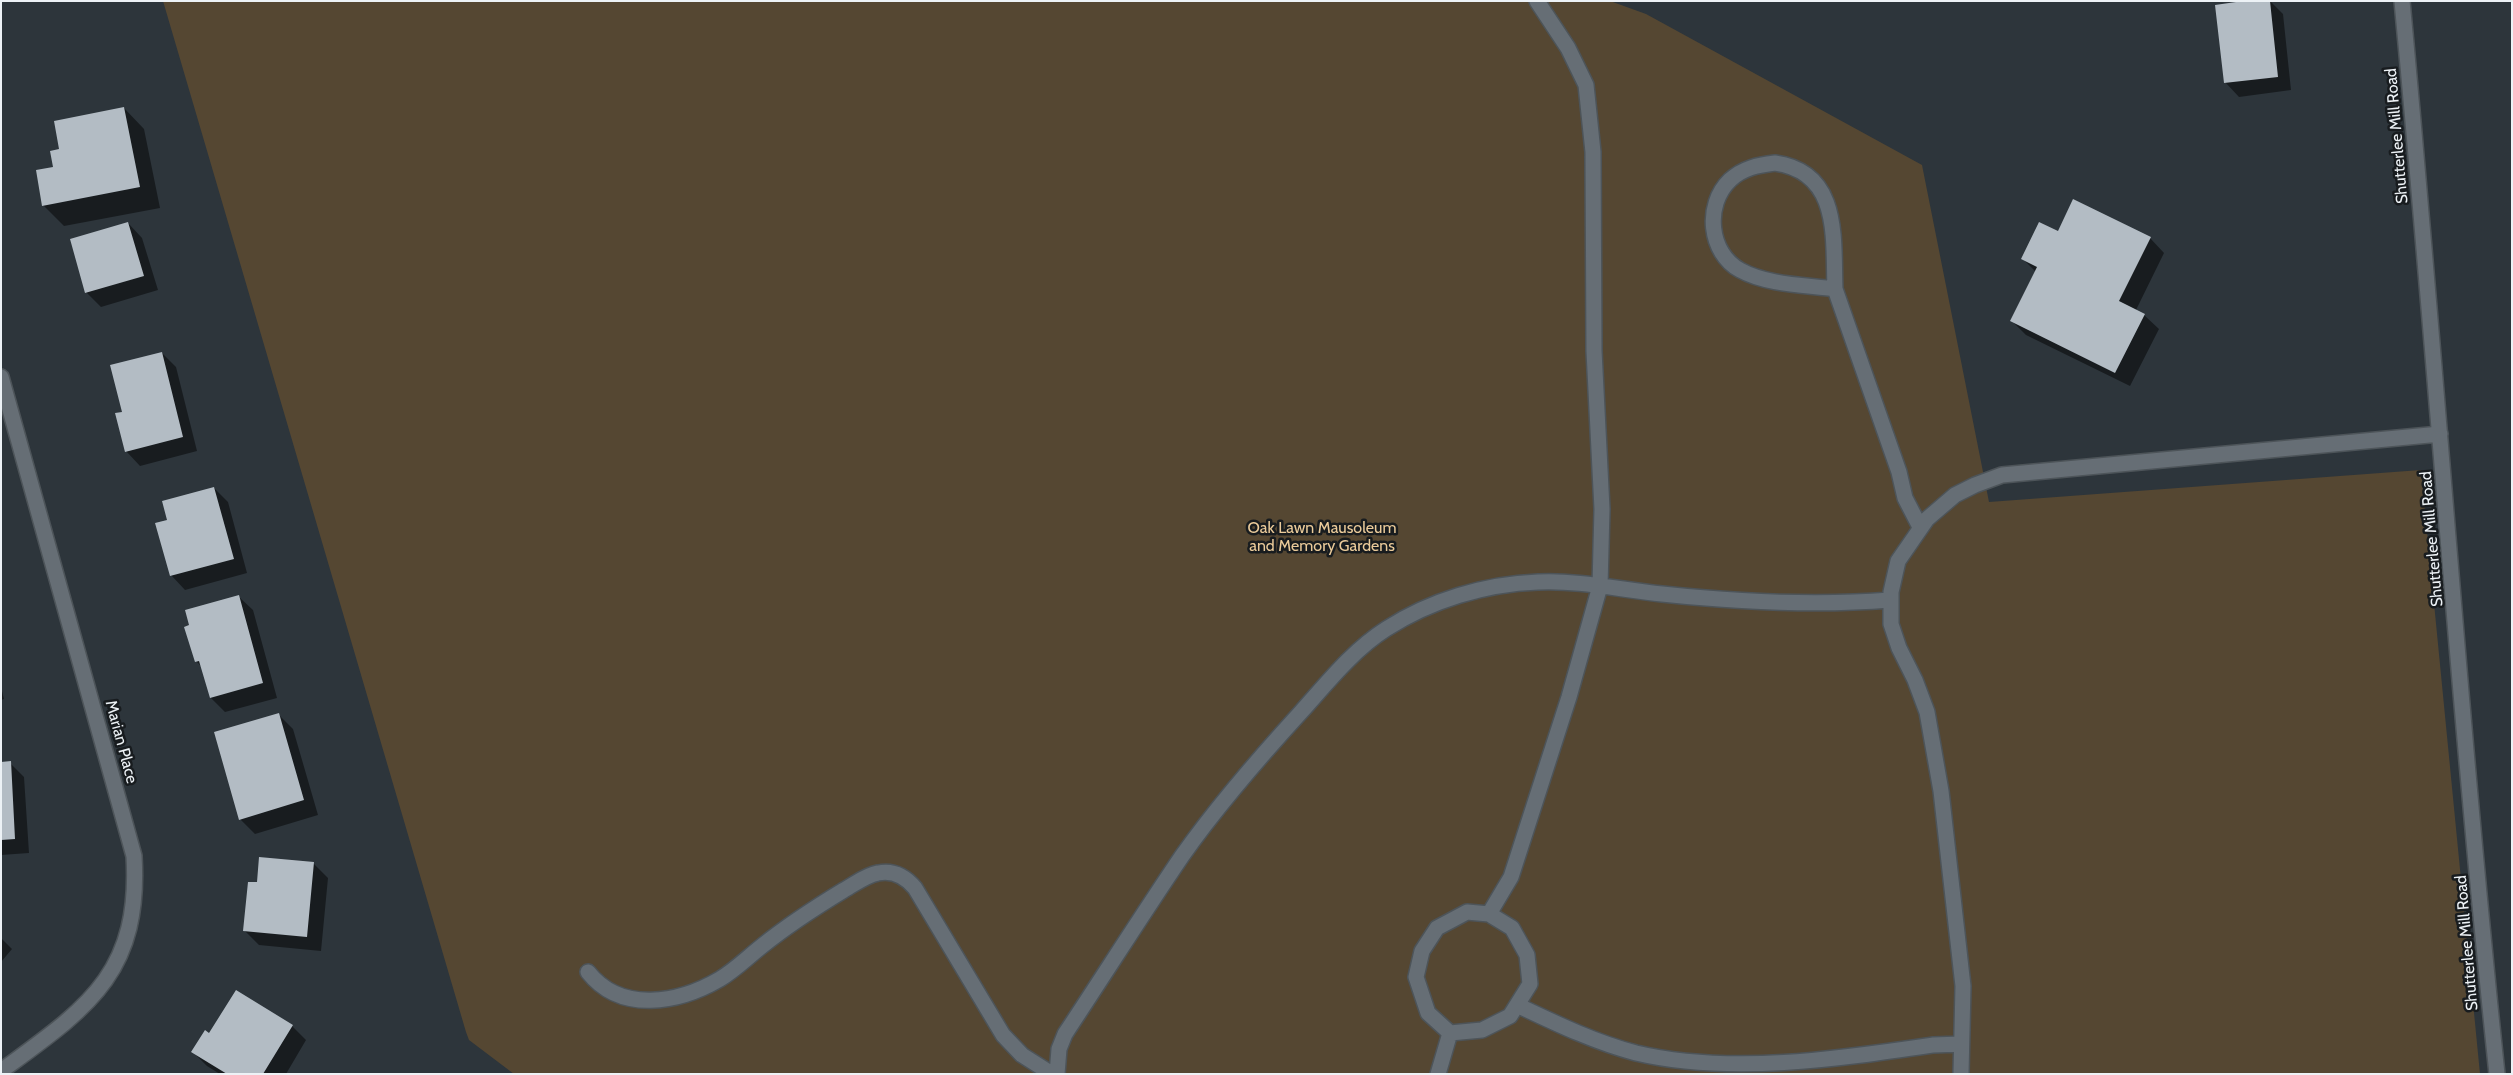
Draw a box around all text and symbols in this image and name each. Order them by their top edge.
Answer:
street label: Shutterlee Mill Road [2382,67,2412,205]
street label: Shutterlee Mill Road [2417,470,2447,608]
park label: Oak Lawn Mausoleum and Memory Gardens [1248,518,1396,556]
street label: Marian Place [101,698,141,786]
street label: Shutterlee Mill Road [2452,874,2482,1012]

